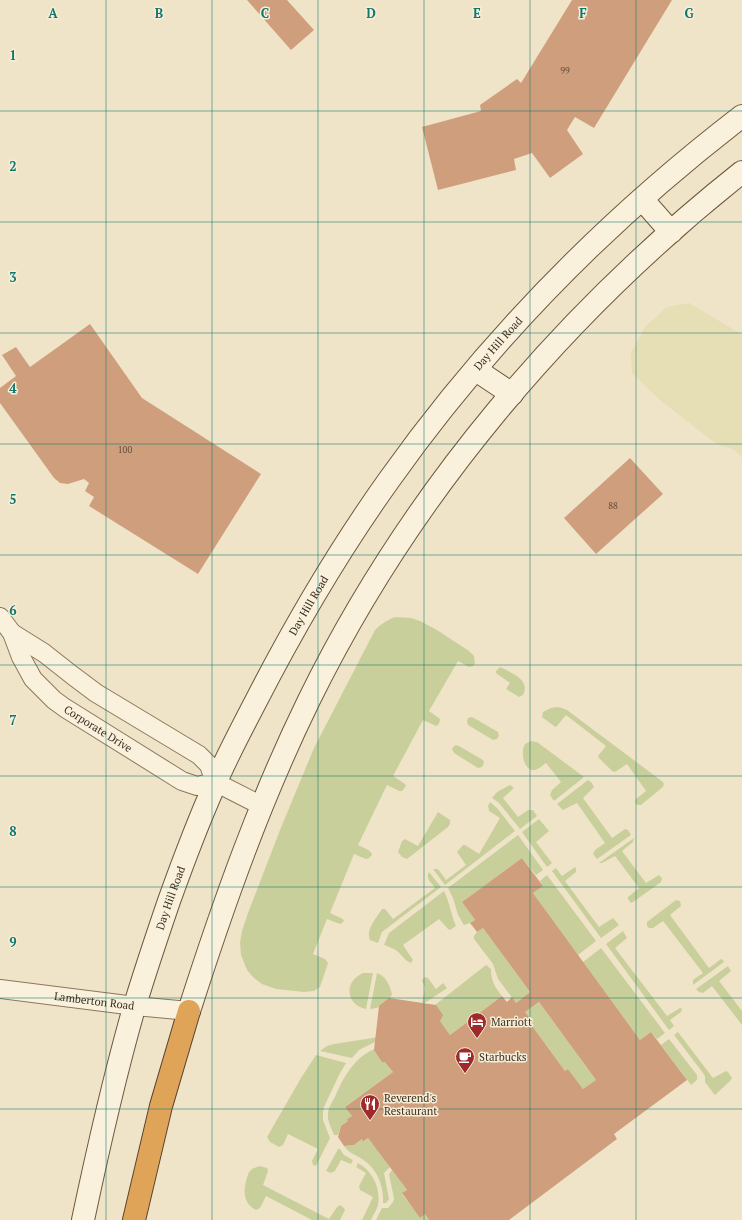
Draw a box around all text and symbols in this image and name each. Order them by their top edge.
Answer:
text: A [48,4,58,22]
text: B [155,4,163,22]
text: C [261,4,269,22]
text: D [366,4,376,22]
text: E [473,4,481,22]
text: F [579,4,587,22]
text: G [684,4,694,22]
text: 1 [9,46,17,64]
house number: 99 [560,65,570,77]
text: 2 [9,157,17,175]
text: 3 [9,268,17,286]
street label: Day Hill Road [471,314,525,373]
text: 4 [9,379,17,397]
house number: 100 [118,444,132,456]
text: 5 [9,490,17,508]
house number: 88 [608,500,618,512]
street label: Day Hill Road [286,573,331,638]
text: 6 [9,601,17,619]
street label: Corporate Drive [61,702,135,755]
text: 7 [9,711,17,729]
text: 8 [9,822,17,840]
street label: Day Hill Road [153,864,188,932]
text: 9 [9,933,17,951]
street label: Lamberton Road [53,989,135,1013]
hotel icon: Marriott [466,1011,488,1039]
place label: Marriott [491,1015,532,1029]
cafe icon: Starbucks [454,1046,476,1074]
place label: Starbucks [479,1050,527,1064]
place label: Reverend's Restaurant [384,1091,437,1118]
restaurant icon: Reverend's Restaurant [359,1093,381,1121]

